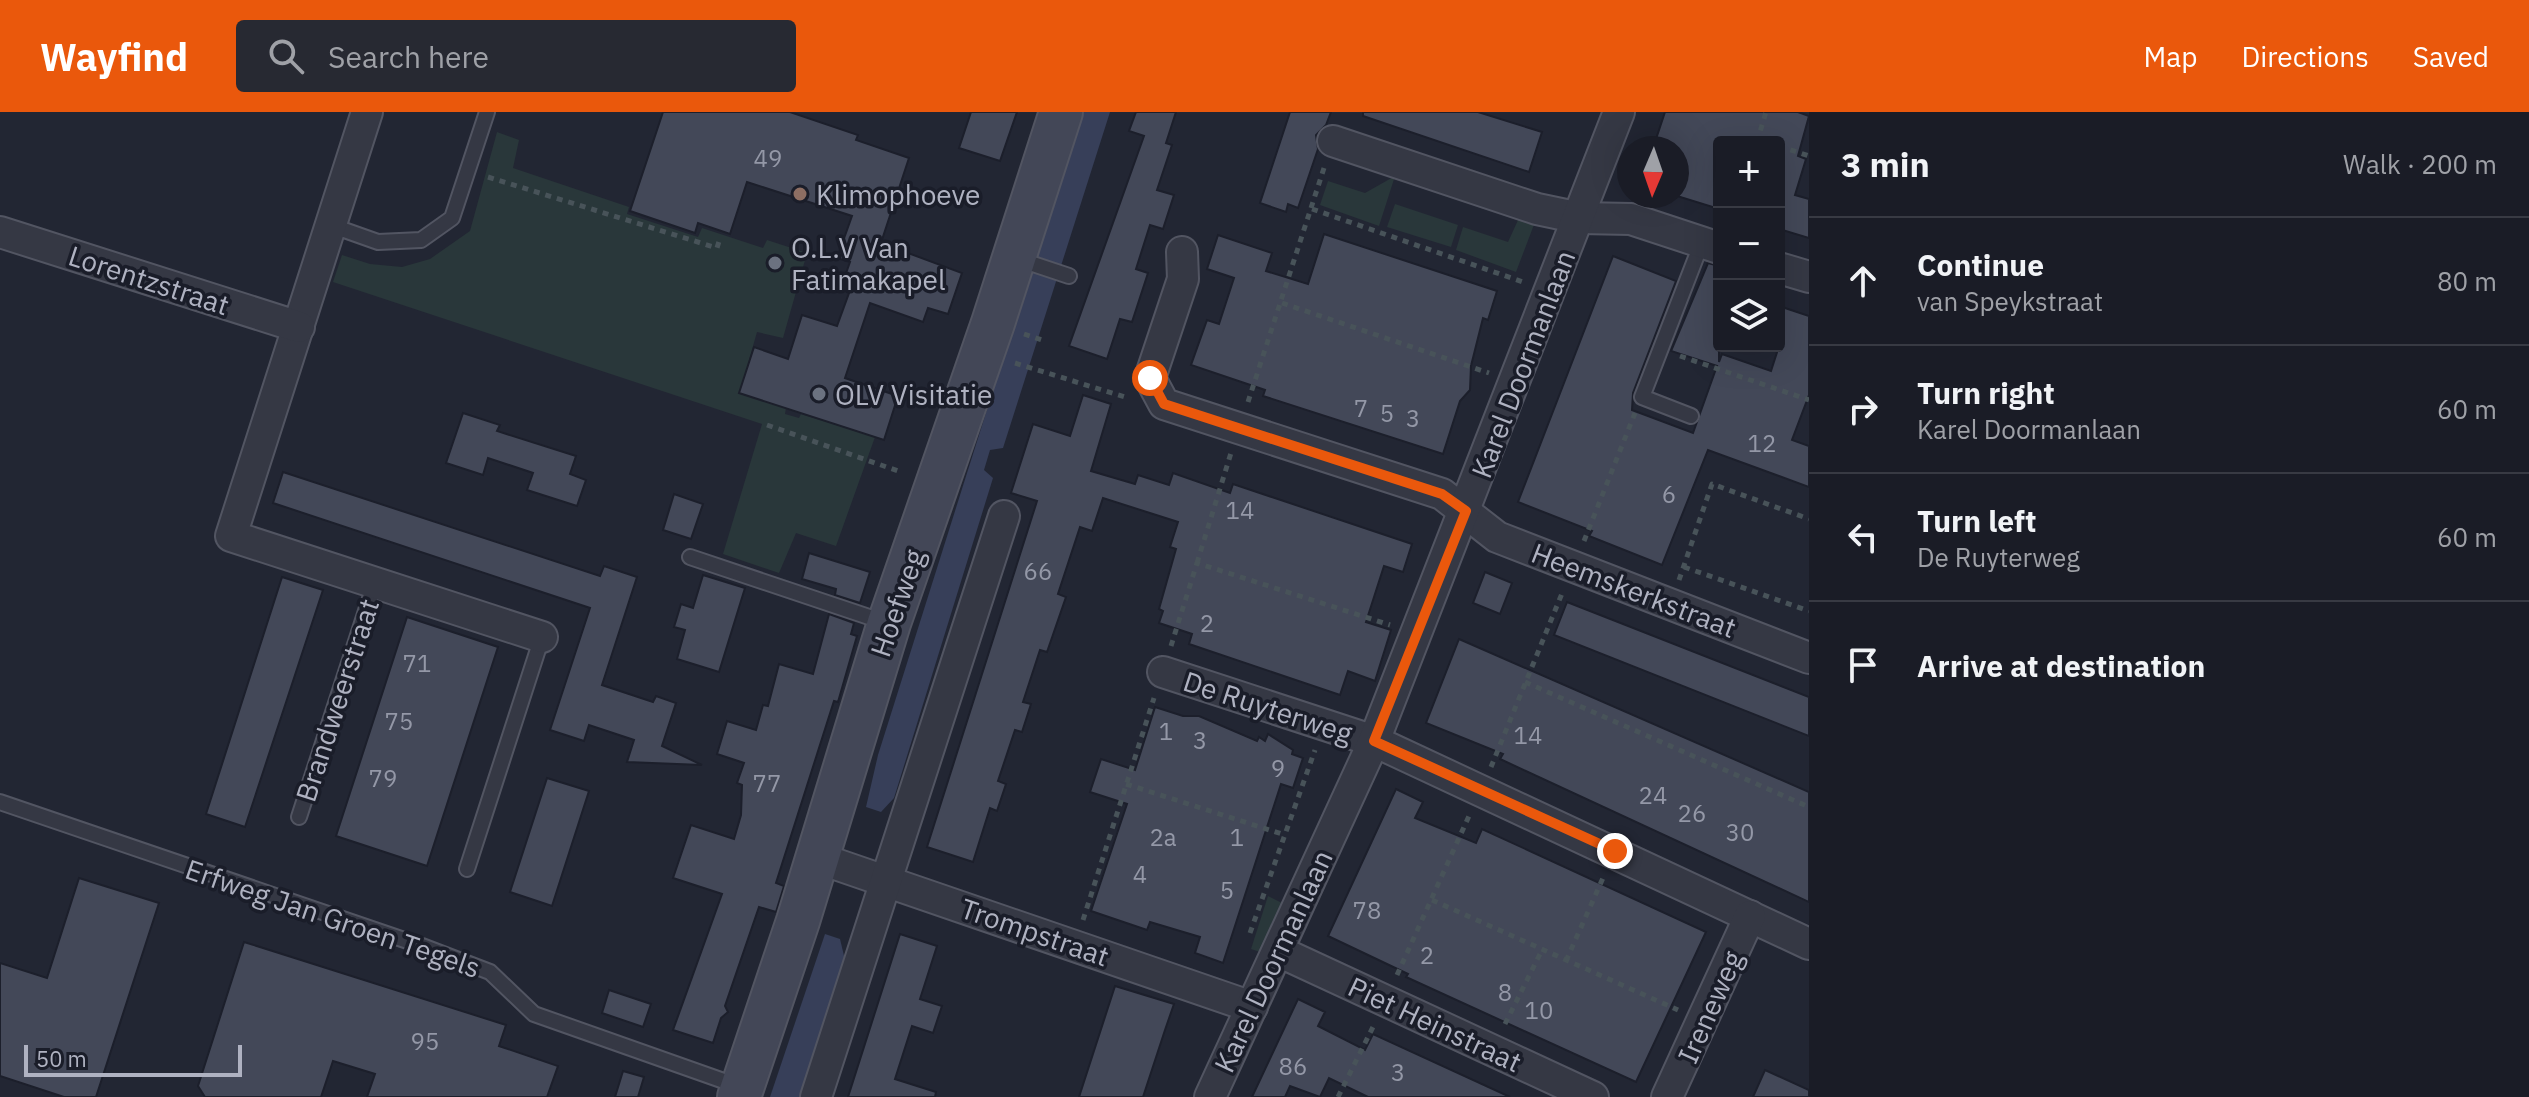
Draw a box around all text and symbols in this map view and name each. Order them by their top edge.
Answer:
search box [236,20,796,92]
text: Wayfind [40,32,188,81]
icon: search [264,34,308,78]
text: Search here [328,37,489,76]
text: Map [2143,38,2197,75]
text: Directions [2241,38,2369,75]
text: Saved [2413,38,2489,75]
north arrow [1617,136,1689,208]
map controls [1713,136,1785,352]
button: + [1713,136,1785,208]
house number: 49 [754,142,782,174]
text: 3 min [1841,142,1930,186]
text: Walk · 200 m [2343,147,2497,181]
place label: Klimophoeve [816,176,980,213]
marker: Klimophoeve [791,185,809,203]
button: − [1713,208,1785,280]
place label: O.L.V Van Fatimakapel [791,229,946,298]
street label: Lorentzstraat [64,237,234,323]
street label: Karel Doormanlaan [1463,245,1583,483]
text: Continue [1917,245,2044,284]
marker: O.L.V Van Fatimakapel [766,254,784,272]
icon: ahead [1841,259,1885,303]
text: 80 m [2437,264,2497,298]
button: layers [1713,280,1785,352]
text: van Speykstraat [1917,284,2103,318]
route start [1132,360,1168,396]
text: Turn right [1917,373,2055,412]
place label: OLV Visitatie [835,376,992,413]
marker: OLV Visitatie [810,385,828,403]
icon: right [1841,387,1885,431]
house number: 7 [1354,392,1368,424]
text: 60 m [2437,392,2497,426]
house number: 5 [1380,397,1394,429]
house number: 3 [1406,402,1420,434]
text: Karel Doormanlaan [1917,412,2141,446]
house number: 12 [1748,427,1776,459]
house number: 6 [1662,478,1676,510]
house number: 14 [1226,494,1254,526]
text: Turn left [1917,501,2036,540]
icon: left [1841,515,1885,559]
text: 60 m [2437,520,2497,554]
street label: Heemskerkstraat [1526,534,1742,646]
text: De Ruyterweg [1917,540,2080,574]
street label: Hoefweg [861,544,933,662]
house number: 66 [1024,555,1052,587]
street label: Brandweerstraat [287,594,387,806]
house number: 2 [1200,607,1214,639]
icon: arrive [1841,643,1885,687]
text: Arrive at destination [1917,646,2205,685]
house number: 71 [403,647,431,679]
street label: De Ruyterweg [1179,662,1357,752]
house number: 75 [385,705,413,737]
house number: 1 [1159,715,1173,747]
house number: 14 [1514,719,1542,751]
house number: 3 [1193,724,1207,756]
house number: 9 [1271,752,1285,784]
house number: 79 [369,762,397,794]
house number: 77 [753,767,781,799]
house number: 24 [1639,779,1667,811]
house number: 26 [1678,797,1706,829]
house number: 30 [1726,816,1754,848]
house number: 2a [1149,821,1177,853]
house number: 1 [1230,821,1244,853]
route end [1597,833,1633,869]
street label: Karel Doormanlaan [1205,844,1341,1078]
street label: Erfweg Jan Groen Tegels [181,850,485,986]
house number: 4 [1133,858,1147,890]
house number: 5 [1220,874,1234,906]
street label: Trompstraat [956,889,1114,975]
house number: 78 [1353,894,1381,926]
house number: 2 [1420,939,1434,971]
street label: Ireneweg [1669,945,1751,1069]
street label: Piet Heinstraat [1342,968,1528,1080]
house number: 8 [1498,976,1512,1008]
house number: 10 [1525,994,1553,1026]
house number: 95 [411,1025,439,1057]
scale bar [24,1041,242,1077]
text: 50 m [36,1044,87,1073]
house number: 86 [1279,1050,1307,1082]
house number: 3 [1391,1056,1405,1088]

